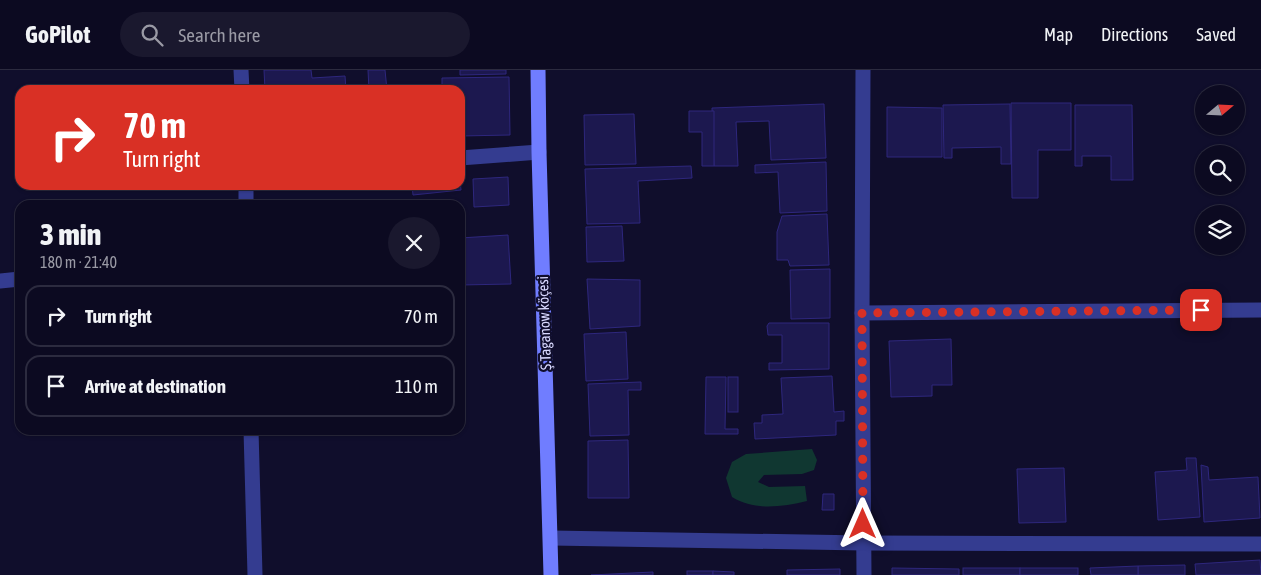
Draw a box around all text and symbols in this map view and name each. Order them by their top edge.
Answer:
search box [120,12,470,57]
text: GoPilot [25,21,90,48]
icon: search [138,21,166,49]
text: Search here [178,24,260,46]
text: Map [1044,24,1073,45]
text: Directions [1101,24,1168,45]
text: Saved [1196,24,1236,45]
north arrow [1195,85,1245,135]
map controls [1195,85,1245,255]
icon: right [40,105,105,170]
text: 70 m [123,105,186,145]
button: search [1195,145,1245,195]
text: Turn right [123,146,200,172]
button: layers [1195,205,1245,255]
text: 3 min [40,217,101,251]
button: close [388,217,440,269]
text: 180 m · 21:40 [40,253,117,271]
street label: Ş.Taganow köçesi [534,276,554,370]
pin [1180,289,1222,331]
icon: arrive [1187,296,1215,324]
icon: right [42,302,70,330]
text: Turn right [85,305,152,327]
text: 70 m [404,305,438,327]
icon: arrive [42,372,70,400]
text: Arrive at destination [85,375,226,397]
text: 110 m [395,375,438,397]
position arrow [836,497,888,549]

